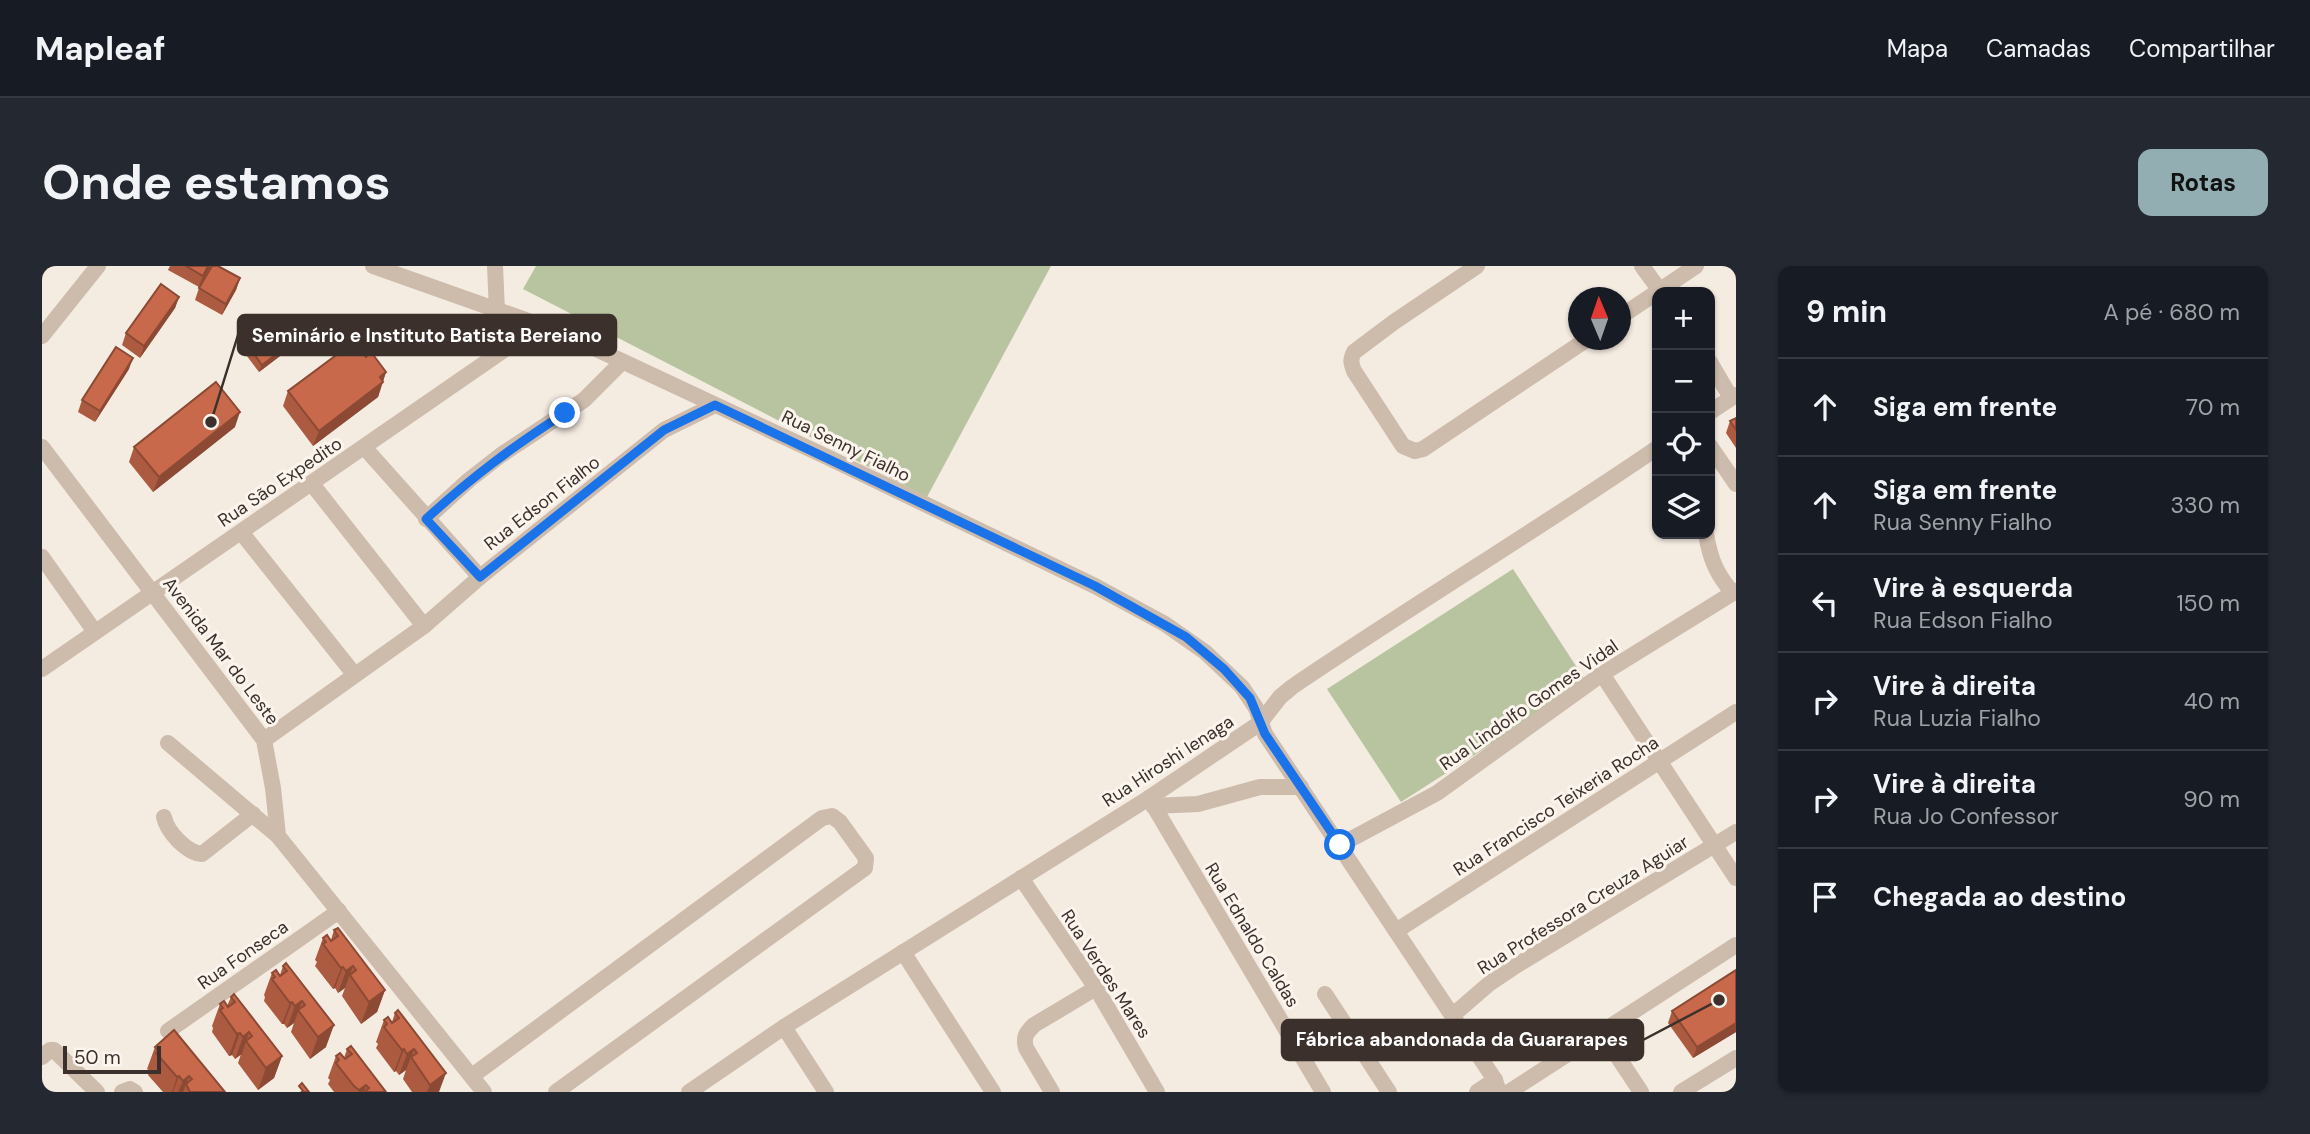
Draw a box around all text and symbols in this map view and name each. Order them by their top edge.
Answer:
text: Mapleaf [35,27,165,70]
text: Mapa [1887,33,1948,64]
text: Camadas [1986,33,2091,64]
text: Compartilhar [2129,33,2275,64]
button: Rotas [2138,149,2268,216]
text: Onde estamos [42,150,391,214]
north arrow [1568,287,1631,350]
map controls [1652,287,1715,539]
button: + [1652,287,1715,350]
text: 9 min [1806,292,1887,331]
text: A pé · 680 m [2104,297,2240,327]
callout: Seminário e Instituto Batista Bereiano [238,315,616,355]
text: Seminário e Instituto Batista Bereiano [252,323,602,348]
button: − [1652,350,1715,413]
icon: ahead [1806,388,1844,426]
text: Siga em frente [1873,390,2057,424]
text: 70 m [2186,392,2240,422]
route end [549,397,580,428]
street label: Rua Senny Fialho [778,404,914,488]
button: locate [1652,413,1715,476]
street label: Rua São Expedito [213,432,347,532]
street label: Rua Edson Fialho [479,450,605,556]
text: Siga em frente [1873,473,2057,507]
button: layers [1652,476,1715,539]
icon: ahead [1806,486,1844,524]
text: 330 m [2170,490,2240,520]
text: Rua Senny Fialho [1873,507,2052,537]
text: Vire à esquerda [1873,571,2073,605]
street label: Avenida Mar do Leste [158,572,284,730]
icon: left [1806,584,1844,622]
text: 150 m [2176,588,2240,618]
text: Rua Edson Fialho [1873,605,2053,635]
street label: Rua Lindolfo Gomes Vidal [1435,634,1623,776]
text: Vire à direita [1873,669,2036,703]
icon: right [1806,682,1844,720]
text: 40 m [2184,686,2240,716]
text: Rua Luzia Fialho [1873,703,2041,733]
street label: Rua Hiroshi Ienaga [1098,710,1238,812]
street label: Rua Francisco Teixeria Rocha [1449,731,1663,881]
text: Vire à direita [1873,767,2036,801]
icon: right [1806,780,1844,818]
text: 90 m [2183,784,2240,814]
text: Rua Jo Confessor [1873,801,2059,831]
route start [1324,829,1355,860]
street label: Rua Professora Creuza Aguiar [1473,830,1693,980]
street label: Rua Ednaldo Caldas [1199,858,1305,1012]
icon: arrive [1806,878,1844,916]
text: Chegada ao destino [1873,880,2126,914]
street label: Rua Verdes Mares [1055,905,1157,1043]
street label: Rua Fonseca [193,915,293,995]
callout: Fábrica abandonada da Guararapes [1282,1020,1643,1060]
text: Fábrica abandonada da Guararapes [1296,1027,1628,1052]
scale bar [63,1043,161,1075]
text: 50 m [74,1045,121,1070]

